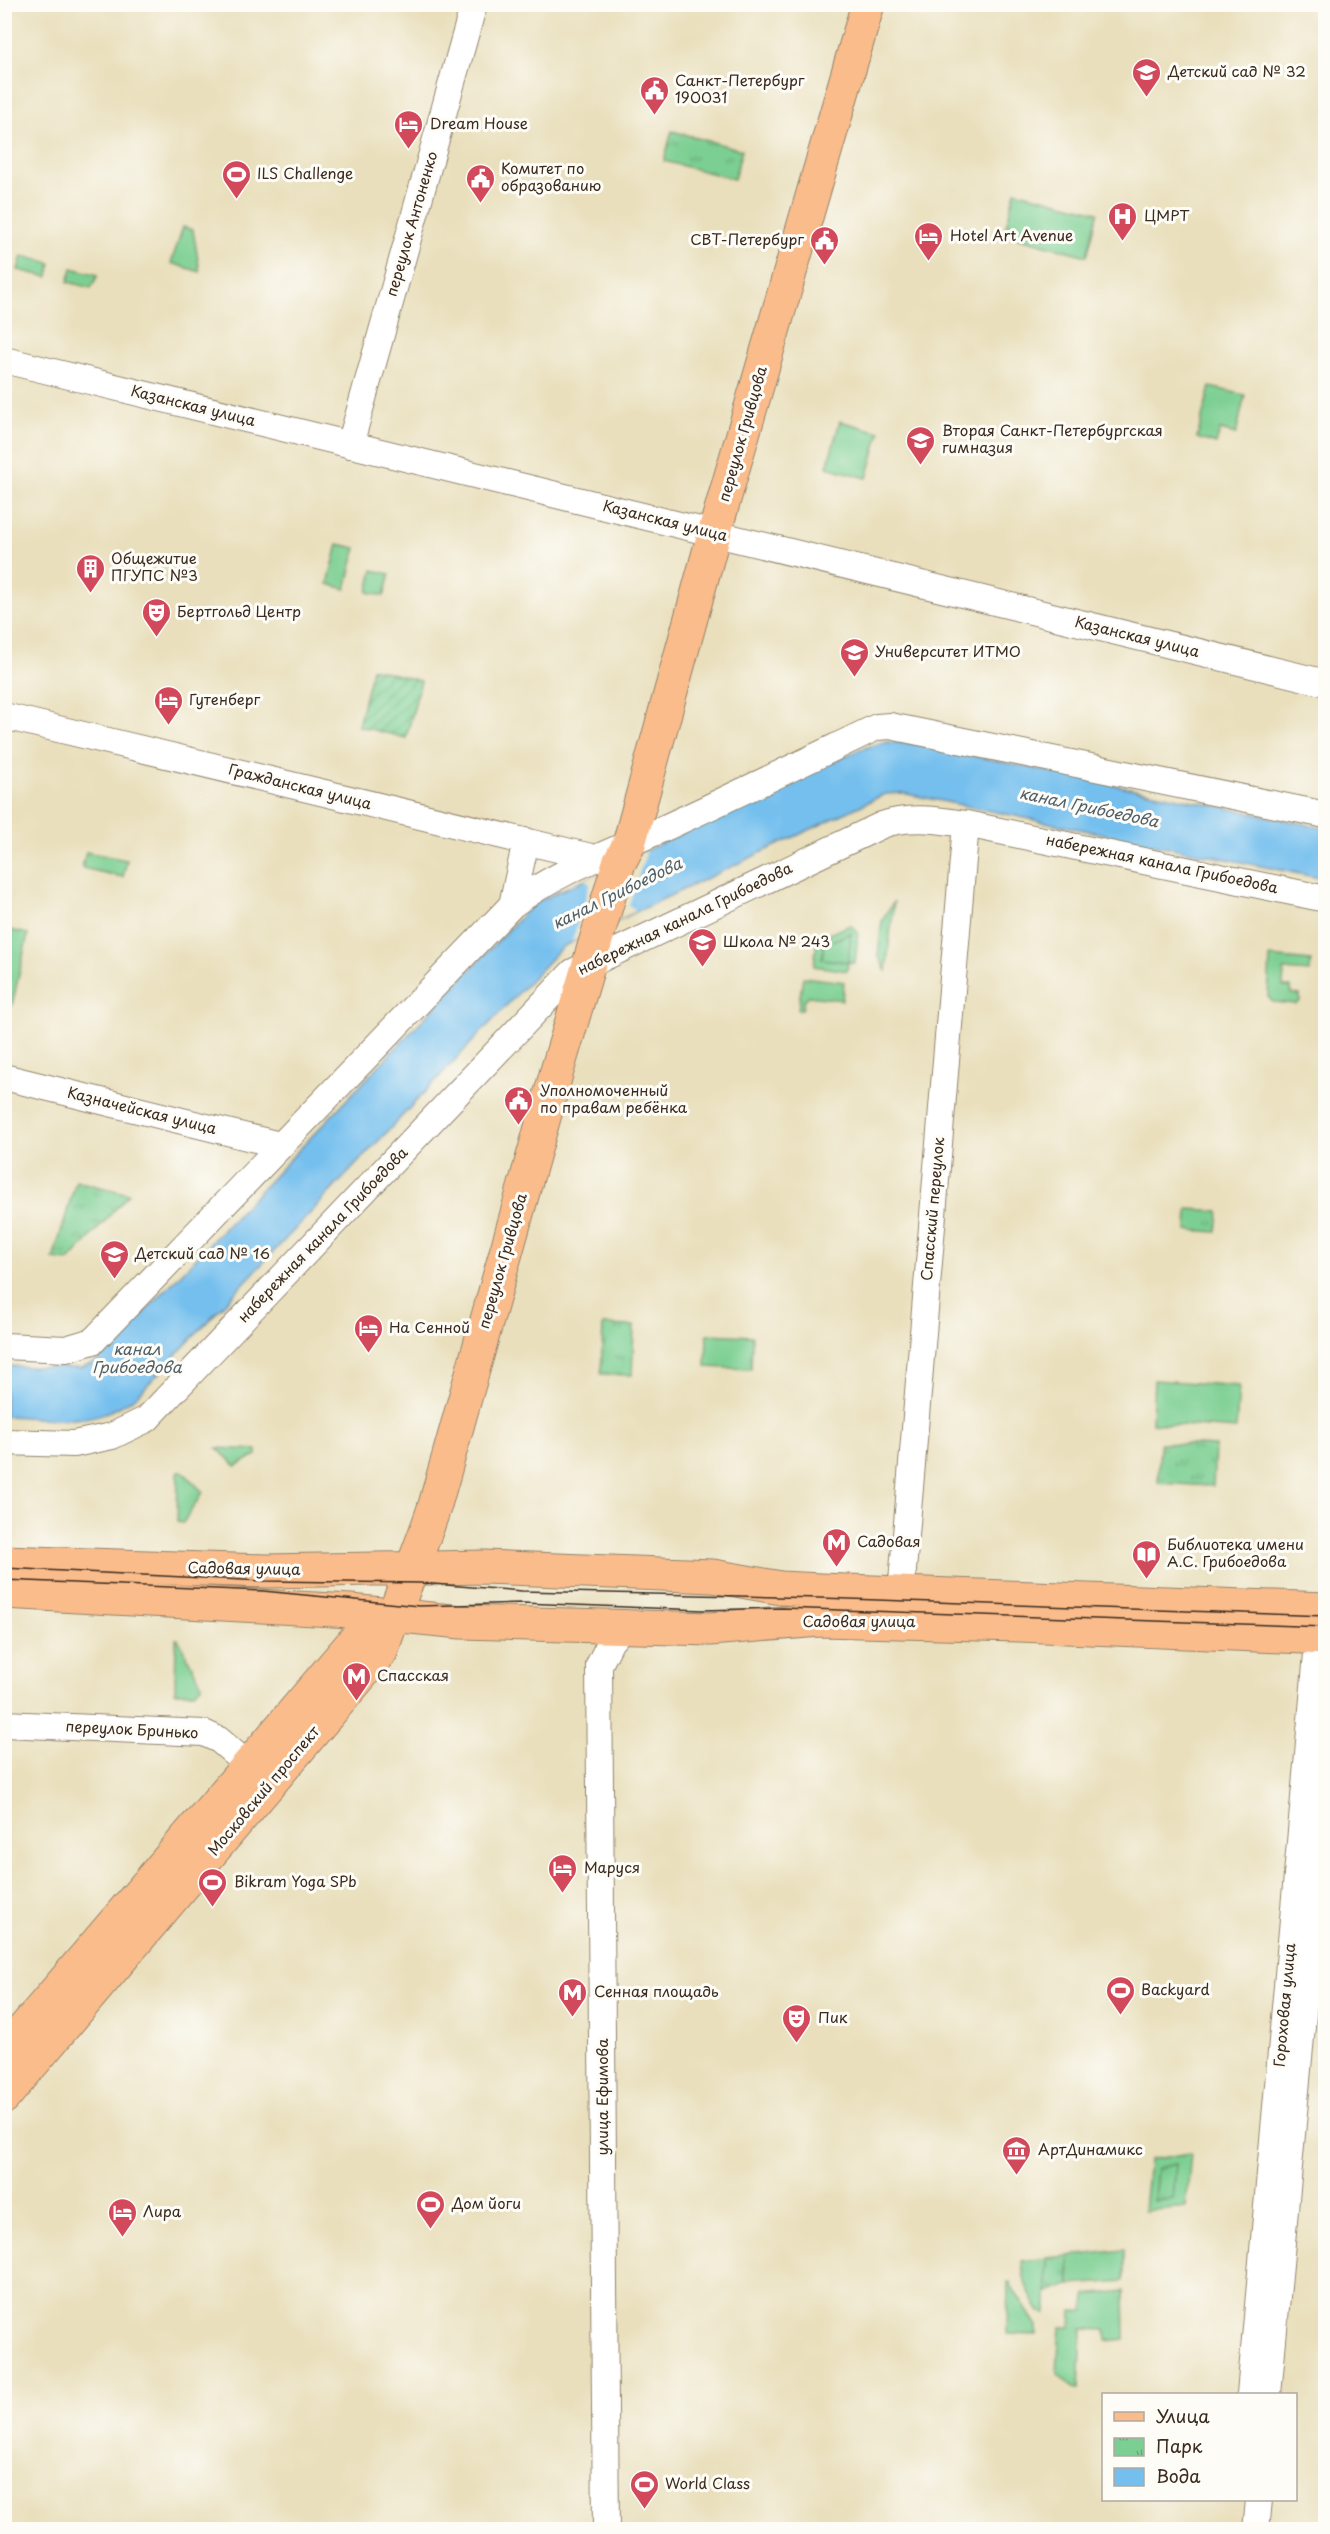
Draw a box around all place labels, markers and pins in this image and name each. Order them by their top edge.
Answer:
school or university icon: Детский сад № 32 [1131,56,1163,98]
place label: Детский сад № 32 [1167,59,1306,82]
place label: Санкт-Петербург 190031 [675,68,805,108]
public building icon: Санкт-Петербург 190031 [638,74,670,116]
hotel icon: Dream House [393,108,425,150]
place label: Dream House [430,111,528,134]
place label: Комитет по образованию [501,156,601,196]
sports icon: ILS Challenge [220,158,252,200]
place label: ILS Challenge [257,161,353,184]
public building icon: Комитет по образованию [464,162,496,204]
hospital icon: ЦМРТ [1107,200,1139,242]
place label: ЦМРТ [1144,203,1190,226]
hotel icon: Hotel Art Avenue [913,220,945,262]
place label: Hotel Art Avenue [950,223,1073,246]
public building icon: СВТ-Петербург [809,224,841,266]
place label: СВТ-Петербург [690,227,804,250]
place label: Вторая Санкт-Петербургская гимназия [942,418,1163,458]
school or university icon: Вторая Санкт-Петербургская гимназия [905,424,937,466]
place label: Общежитие ПГУПС №3 [111,546,198,586]
building icon: Общежитие ПГУПС №3 [74,552,106,594]
theatre icon: Бертгольд Центр [140,596,172,638]
place label: Бертгольд Центр [177,599,301,622]
school or university icon: Университет ИТМО [838,636,870,678]
place label: Университет ИТМО [875,639,1021,662]
hotel icon: Гутенберг [152,684,184,726]
place label: Гутенберг [189,687,261,710]
school or university icon: Школа № 243 [686,926,718,968]
place label: Школа № 243 [723,929,830,952]
place label: Уполномоченный по правам ребёнка [540,1078,688,1118]
public building icon: Уполномоченный по правам ребёнка [503,1084,535,1126]
school or university icon: Детский сад № 16 [98,1238,130,1280]
place label: Детский сад № 16 [134,1241,270,1264]
hotel icon: На Cенной [352,1312,384,1354]
place label: На Cенной [389,1315,470,1338]
metro station icon: Садовая [820,1526,852,1568]
place label: Садовая [857,1529,921,1552]
place label: Библиотека имени А.С. Грибоедова [1167,1532,1304,1572]
library icon: Библиотека имени А.С. Грибоедова [1130,1538,1162,1580]
metro station icon: Спасская [340,1660,372,1702]
place label: Спасская [377,1663,449,1686]
hotel icon: Маруся [547,1852,579,1894]
place label: Маруся [584,1855,640,1878]
sports icon: Bikram Yoga SPb [197,1866,229,1908]
place label: Bikram Yoga SPb [234,1869,357,1892]
sports icon: Backyard [1104,1974,1136,2016]
metro station icon: Сенная площадь [557,1976,589,2018]
place label: Backyard [1141,1977,1210,2000]
place label: Сенная площадь [594,1979,719,2002]
theatre icon: Пик [781,2002,813,2044]
place label: Пик [818,2005,848,2028]
museum icon: АртДинамикс [1001,2134,1033,2176]
place label: АртДинамикс [1038,2137,1143,2160]
sports icon: Дом йоги [415,2188,447,2230]
place label: Дом йоги [451,2191,521,2214]
hotel icon: Лира [106,2196,138,2238]
place label: Лира [143,2199,182,2222]
sports icon: World Class [628,2468,660,2510]
place label: World Class [665,2471,750,2494]

